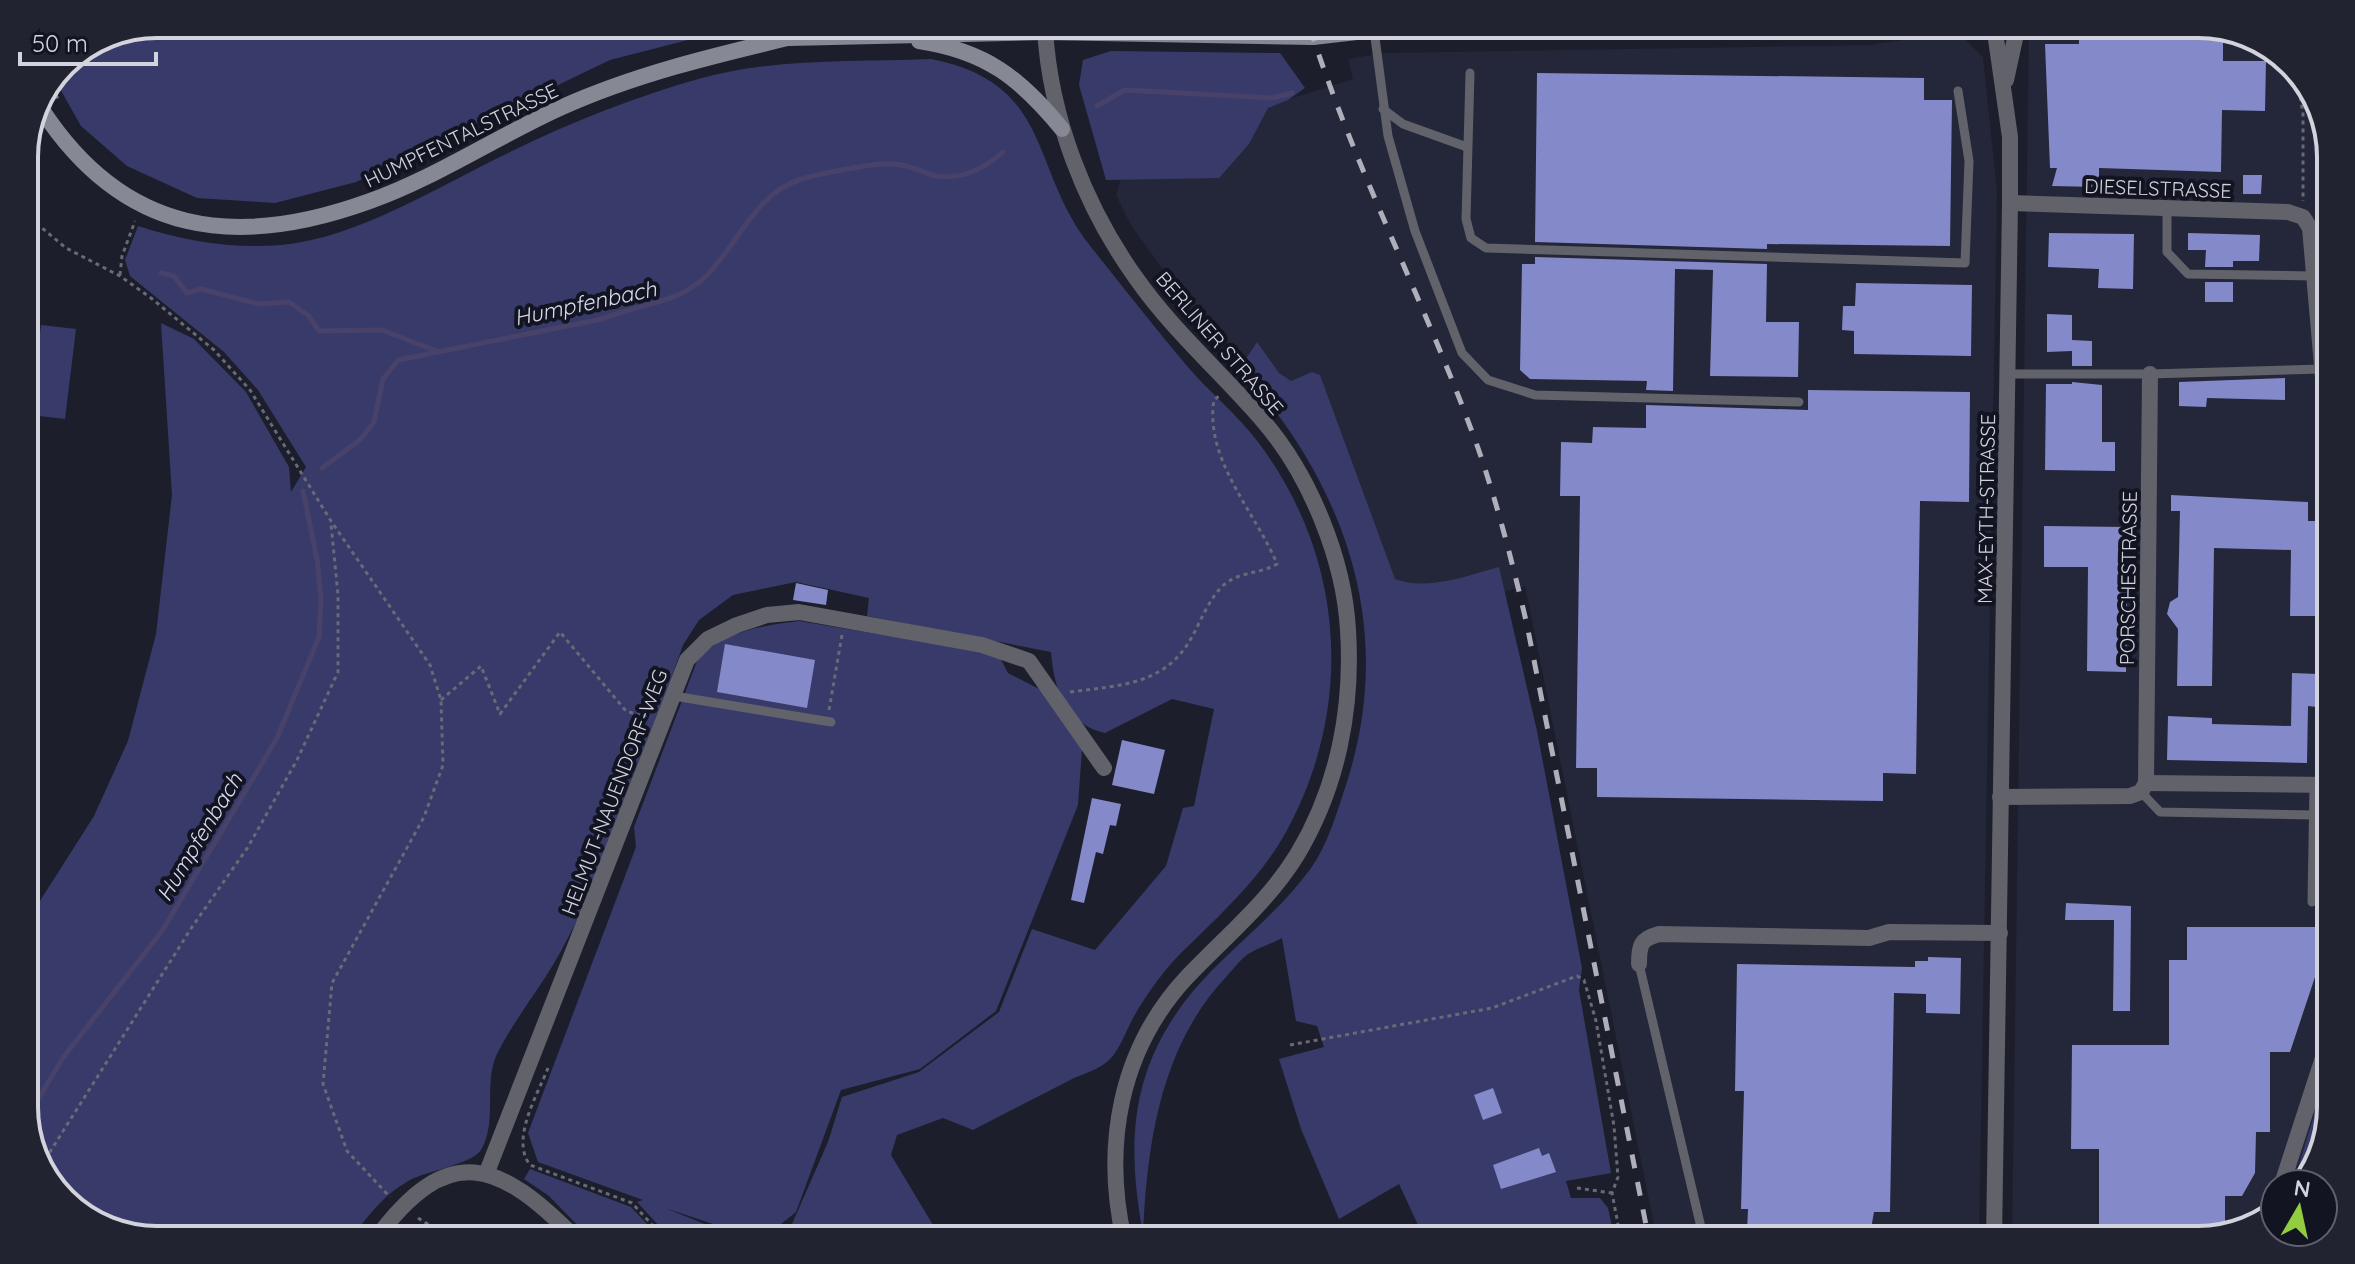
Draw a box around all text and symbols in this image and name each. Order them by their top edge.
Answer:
scale bar [20,16,156,66]
text: 50 m [32,28,88,58]
street label: HUMPFENTALSTRASSE [360,77,562,193]
street label: DIESELSTRASSE [2084,173,2232,203]
street label: BERLINER STRASSE [1151,266,1289,420]
water label: Humpfenbach [511,274,659,332]
street label: MAX-EYTH-STRASSE [1972,414,2000,604]
street label: PORSCHESTRASSE [2114,491,2142,665]
street label: HELMUT-NAUENDORF-WEG [555,666,673,918]
water label: Humpfenbach [150,767,248,906]
north arrow [2259,1168,2339,1248]
text: N [2292,1173,2312,1203]

